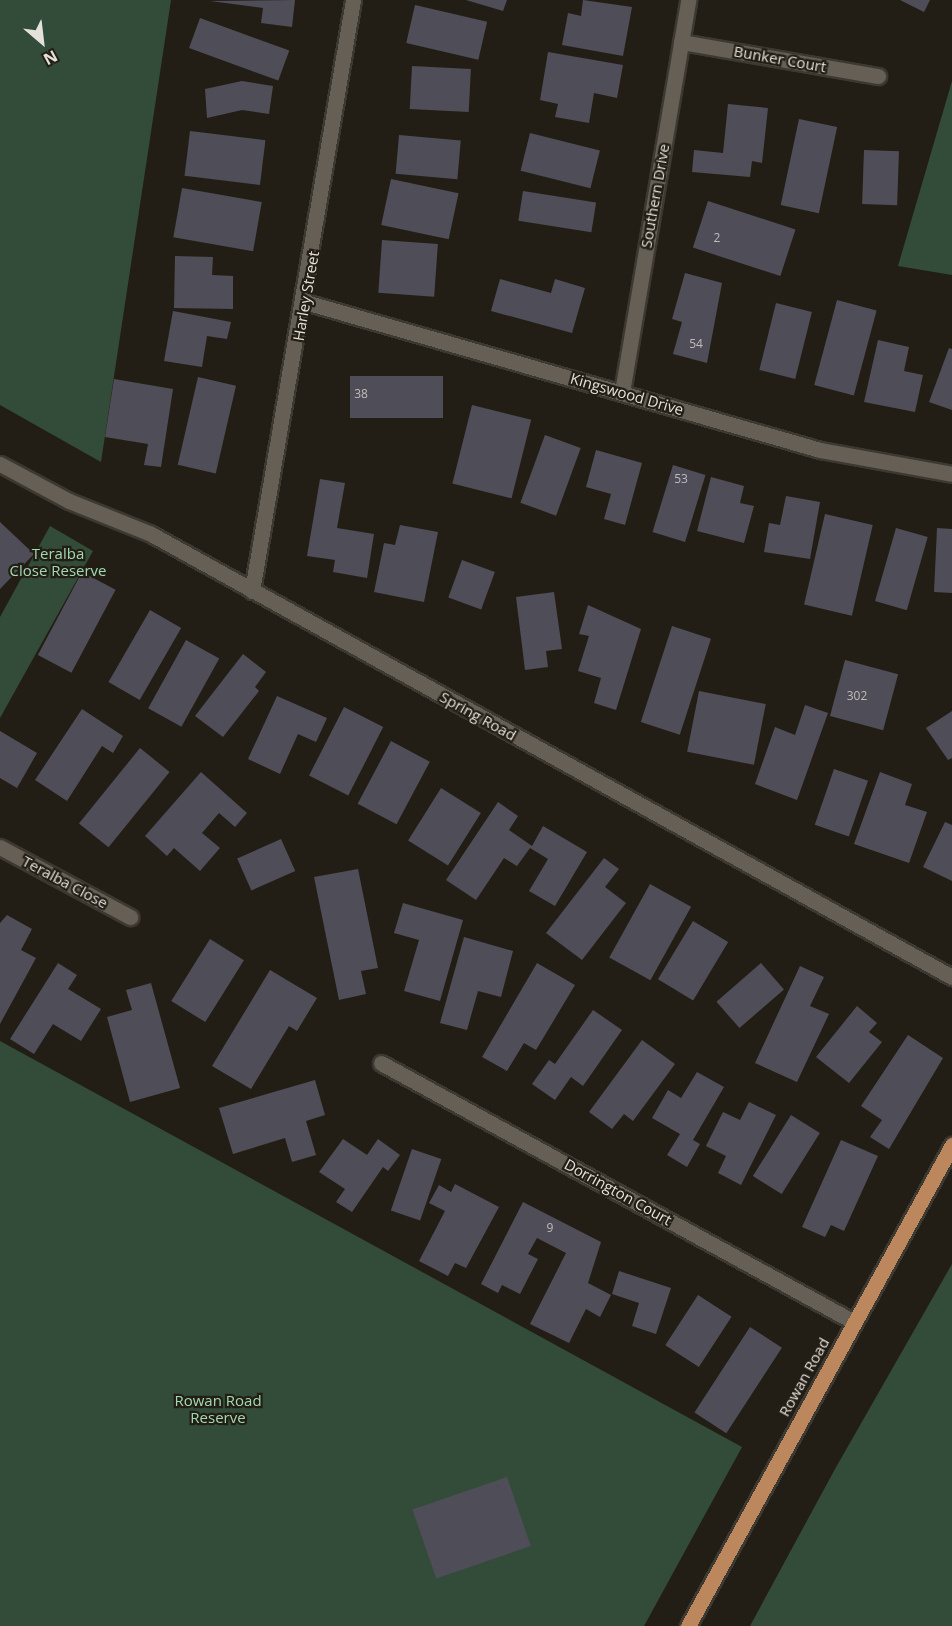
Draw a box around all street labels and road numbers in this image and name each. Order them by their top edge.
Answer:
street label: Bunker Court [732,42,828,76]
street label: Southern Drive [637,143,673,249]
street label: Harley Street [289,250,323,342]
street label: Kingswood Drive [568,369,686,419]
street label: Spring Road [437,688,519,744]
street label: Teralba Close [19,852,111,912]
street label: Dorrington Court [561,1155,675,1229]
street label: Rowan Road [775,1335,833,1419]

